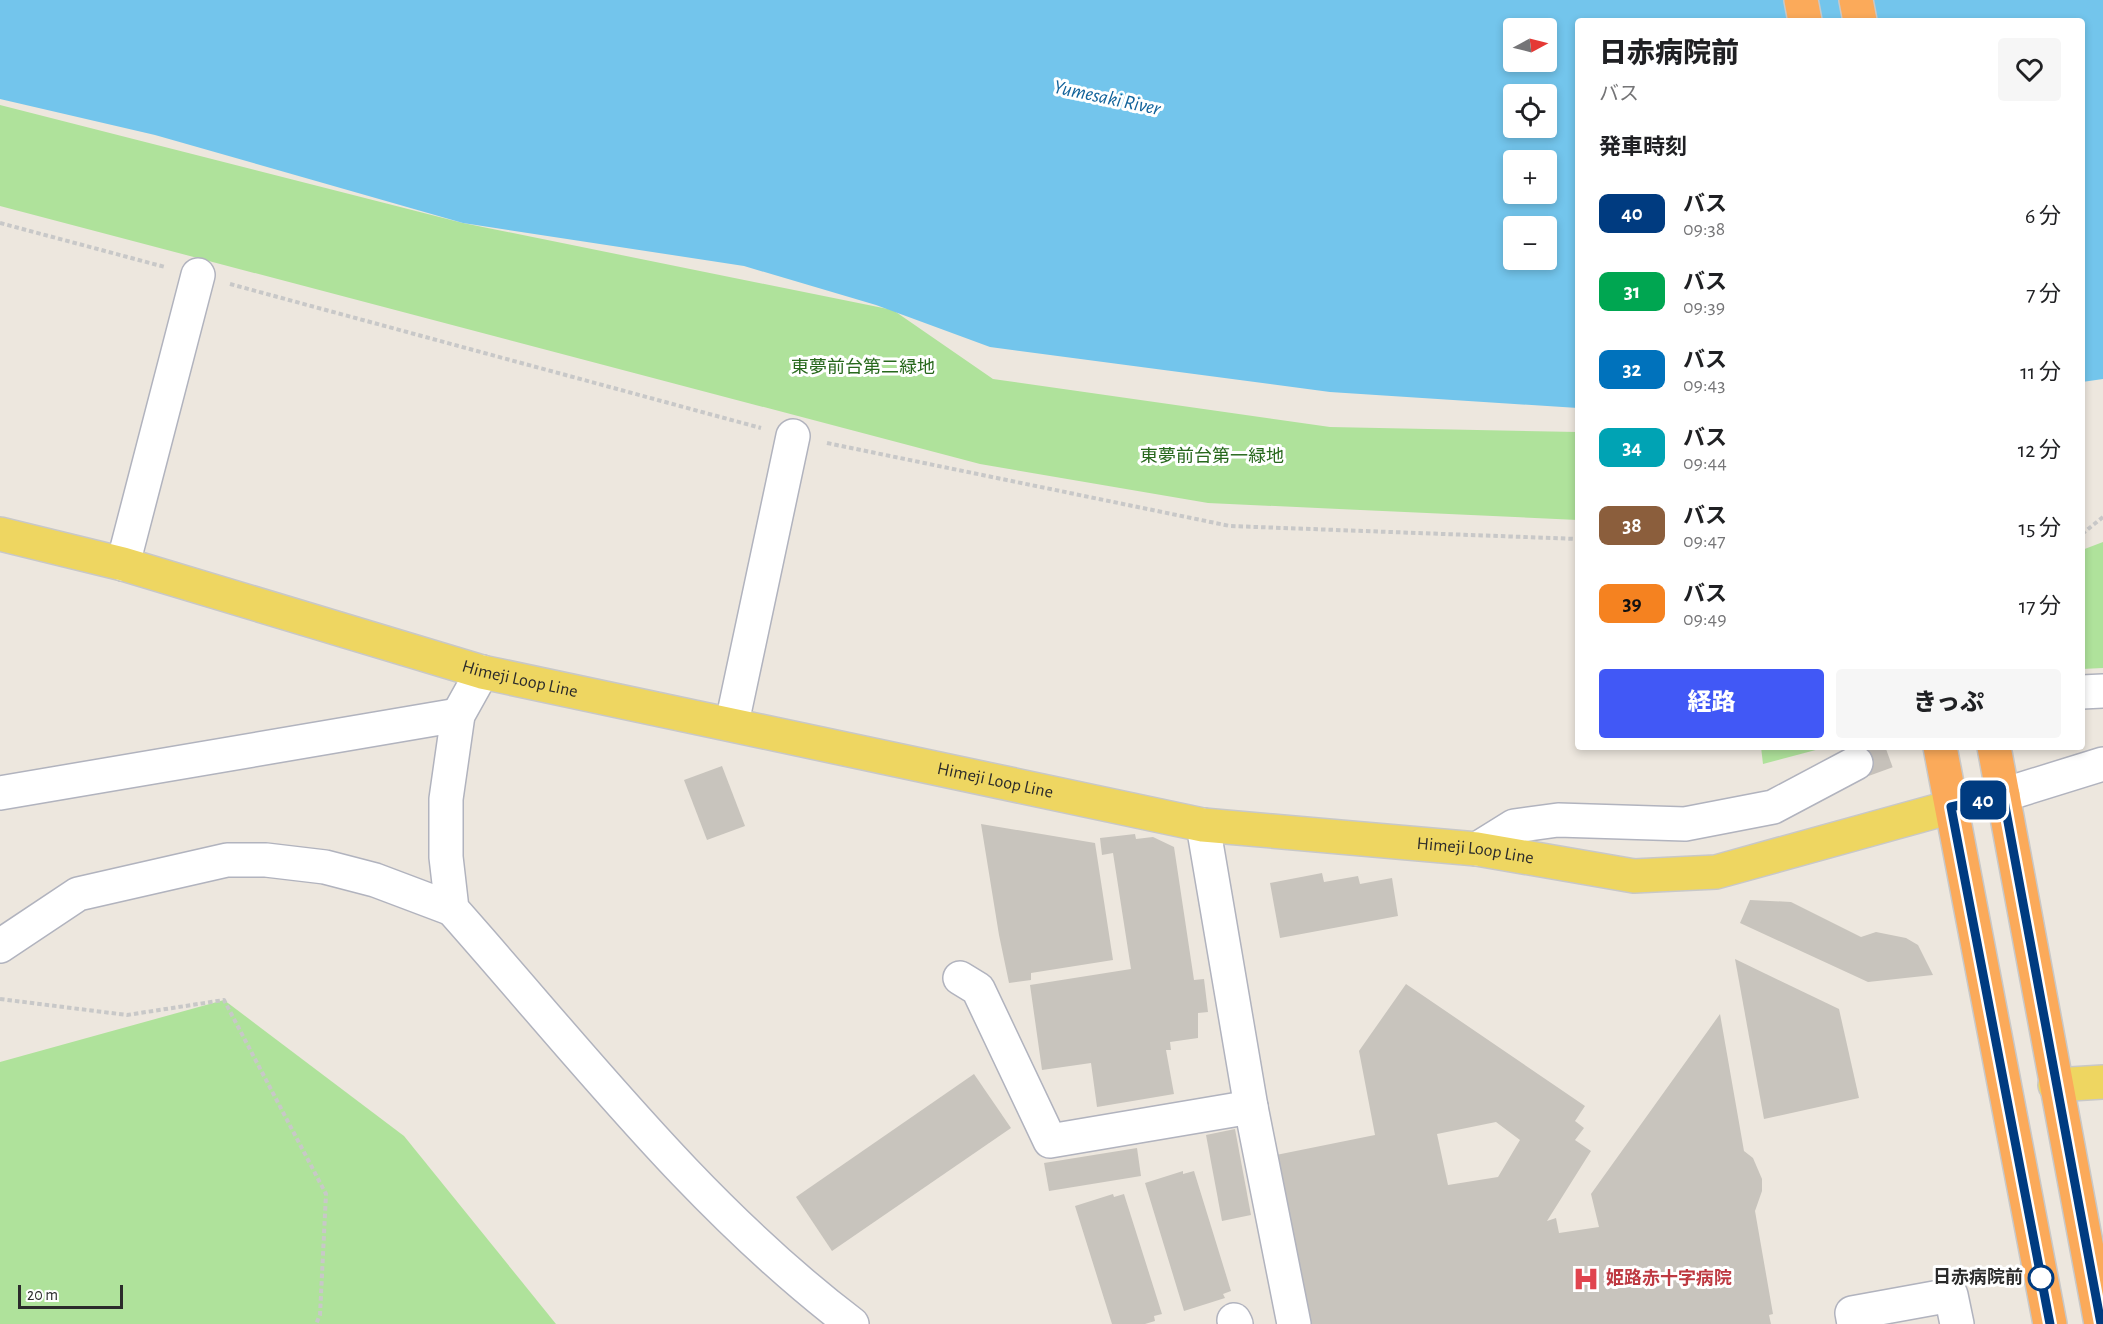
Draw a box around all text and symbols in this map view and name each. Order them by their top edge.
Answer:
north arrow [1503,18,1557,72]
map controls [1503,18,1557,270]
button: heart [1998,38,2061,101]
text: 日赤病院前 [1599,40,1739,68]
water label: Yumesaki River [1052,77,1163,119]
button: locate [1503,84,1557,138]
text: バス [1599,84,1639,104]
text: 発車時刻 [1599,136,1687,158]
button: + [1503,150,1557,204]
text: バス [1683,193,1727,215]
text: 40 [1621,203,1643,224]
text: 6 分 [2025,205,2061,227]
button: − [1503,216,1557,270]
text: 09:38 [1683,219,1725,239]
text: バス [1683,271,1727,293]
text: 31 [1624,281,1640,302]
text: 7 分 [2026,283,2061,305]
text: 09:39 [1683,297,1725,317]
text: バス [1683,349,1727,371]
park label: 東夢前台第二緑地 [791,357,935,377]
text: 32 [1623,359,1641,380]
text: 11 分 [2020,361,2061,383]
text: 09:43 [1683,375,1725,395]
text: バス [1683,427,1727,449]
text: 34 [1622,437,1642,458]
text: 12 分 [2018,439,2061,461]
park label: 東夢前台第一緑地 [1140,446,1284,466]
text: 09:44 [1683,453,1727,473]
text: バス [1683,505,1727,527]
text: 38 [1622,515,1642,536]
text: 15 分 [2019,517,2061,539]
text: 09:47 [1683,531,1726,551]
text: バス [1683,583,1727,605]
text: 39 [1622,593,1642,614]
text: 17 分 [2019,595,2061,617]
text: 09:49 [1683,609,1727,629]
street label: Himeji Loop Line [460,657,579,701]
button: 経路 [1599,669,1824,738]
button: きっぷ [1836,669,2061,738]
street label: Himeji Loop Line [935,760,1055,802]
line badge: 40 [1956,780,2010,820]
text: 40 [1972,790,1994,811]
street label: Himeji Loop Line [1416,835,1535,868]
hospital icon: 姫路赤十字病院 [1571,1264,1601,1294]
marker: 日赤病院前 [2028,1265,2054,1291]
place label: 日赤病院前 [1933,1267,2023,1287]
place label: 姫路赤十字病院 [1606,1268,1732,1288]
scale bar [18,1282,123,1310]
text: 20 m [27,1287,58,1303]

